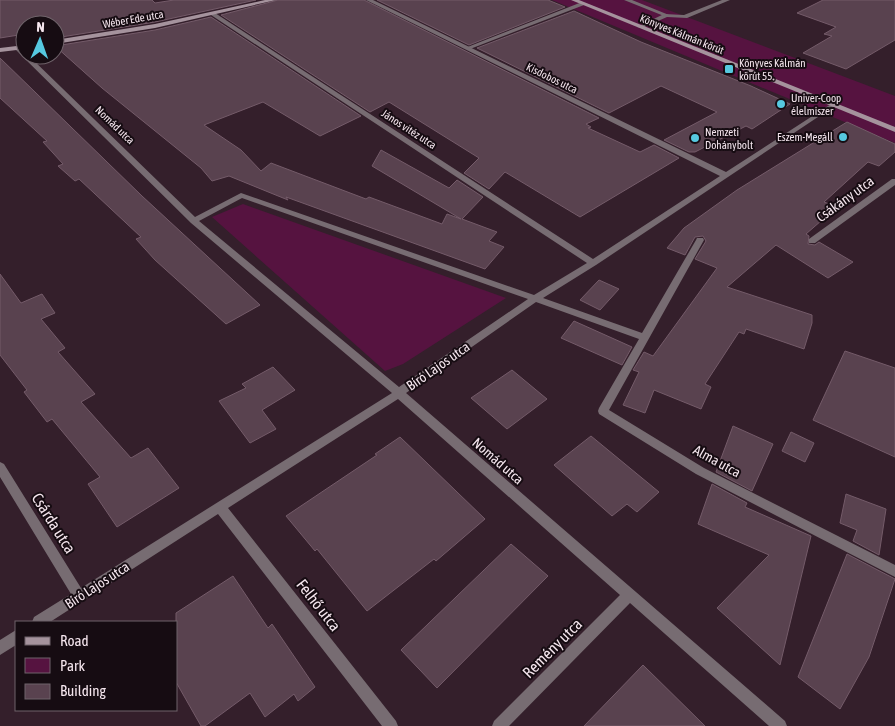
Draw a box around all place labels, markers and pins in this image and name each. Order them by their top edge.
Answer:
place label: Könyves Kálmán körút 55. [739,57,806,82]
marker: Könyves Kálmán körút 55. [723,63,735,75]
place label: Univer-Coop élelmiszer [791,92,841,117]
marker: Univer-Coop élelmiszer [775,98,787,110]
place label: Nemzeti Dohánybolt [705,126,753,151]
place label: Eszem-Megáll [777,131,833,143]
marker: Eszem-Megáll [837,131,849,143]
marker: Nemzeti Dohánybolt [689,132,701,144]

